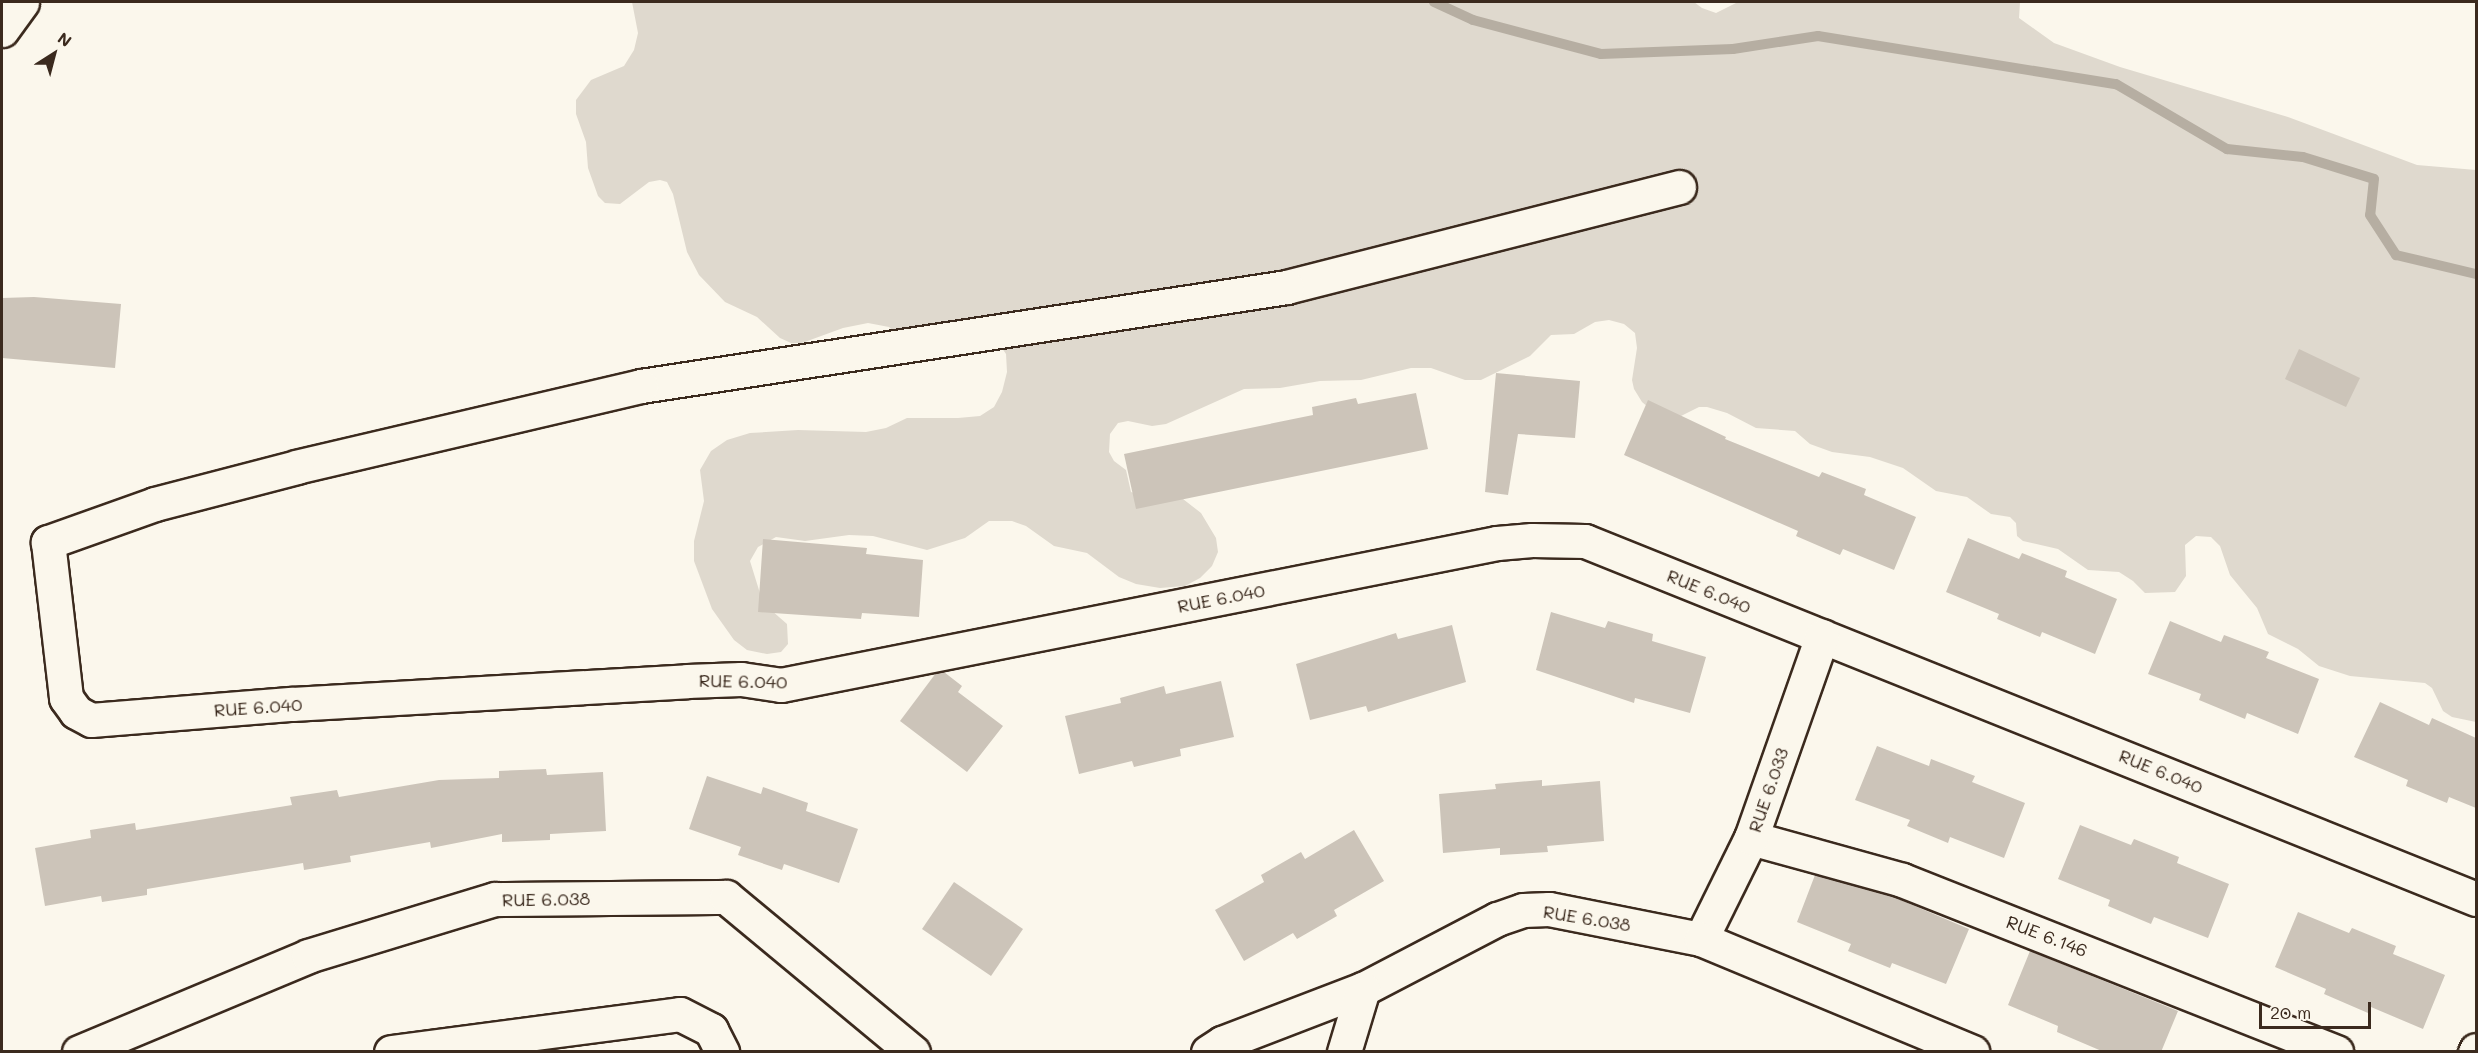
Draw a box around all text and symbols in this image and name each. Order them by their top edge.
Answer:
north arrow [24,24,84,84]
text: N [54,27,76,51]
street label: RUE 6.040 [1664,564,1754,618]
street label: RUE 6.040 [1175,579,1267,617]
street label: RUE 6.040 [699,669,787,693]
street label: RUE 6.040 [213,693,303,721]
street label: RUE 6.040 [2116,744,2206,798]
street label: RUE 6.033 [1743,745,1793,835]
street label: RUE 6.038 [502,887,590,911]
street label: RUE 6.038 [1542,900,1632,936]
street label: RUE 6.146 [2003,911,2091,961]
scale bar [2262,990,2374,1028]
text: 20 m [2270,1000,2311,1024]

